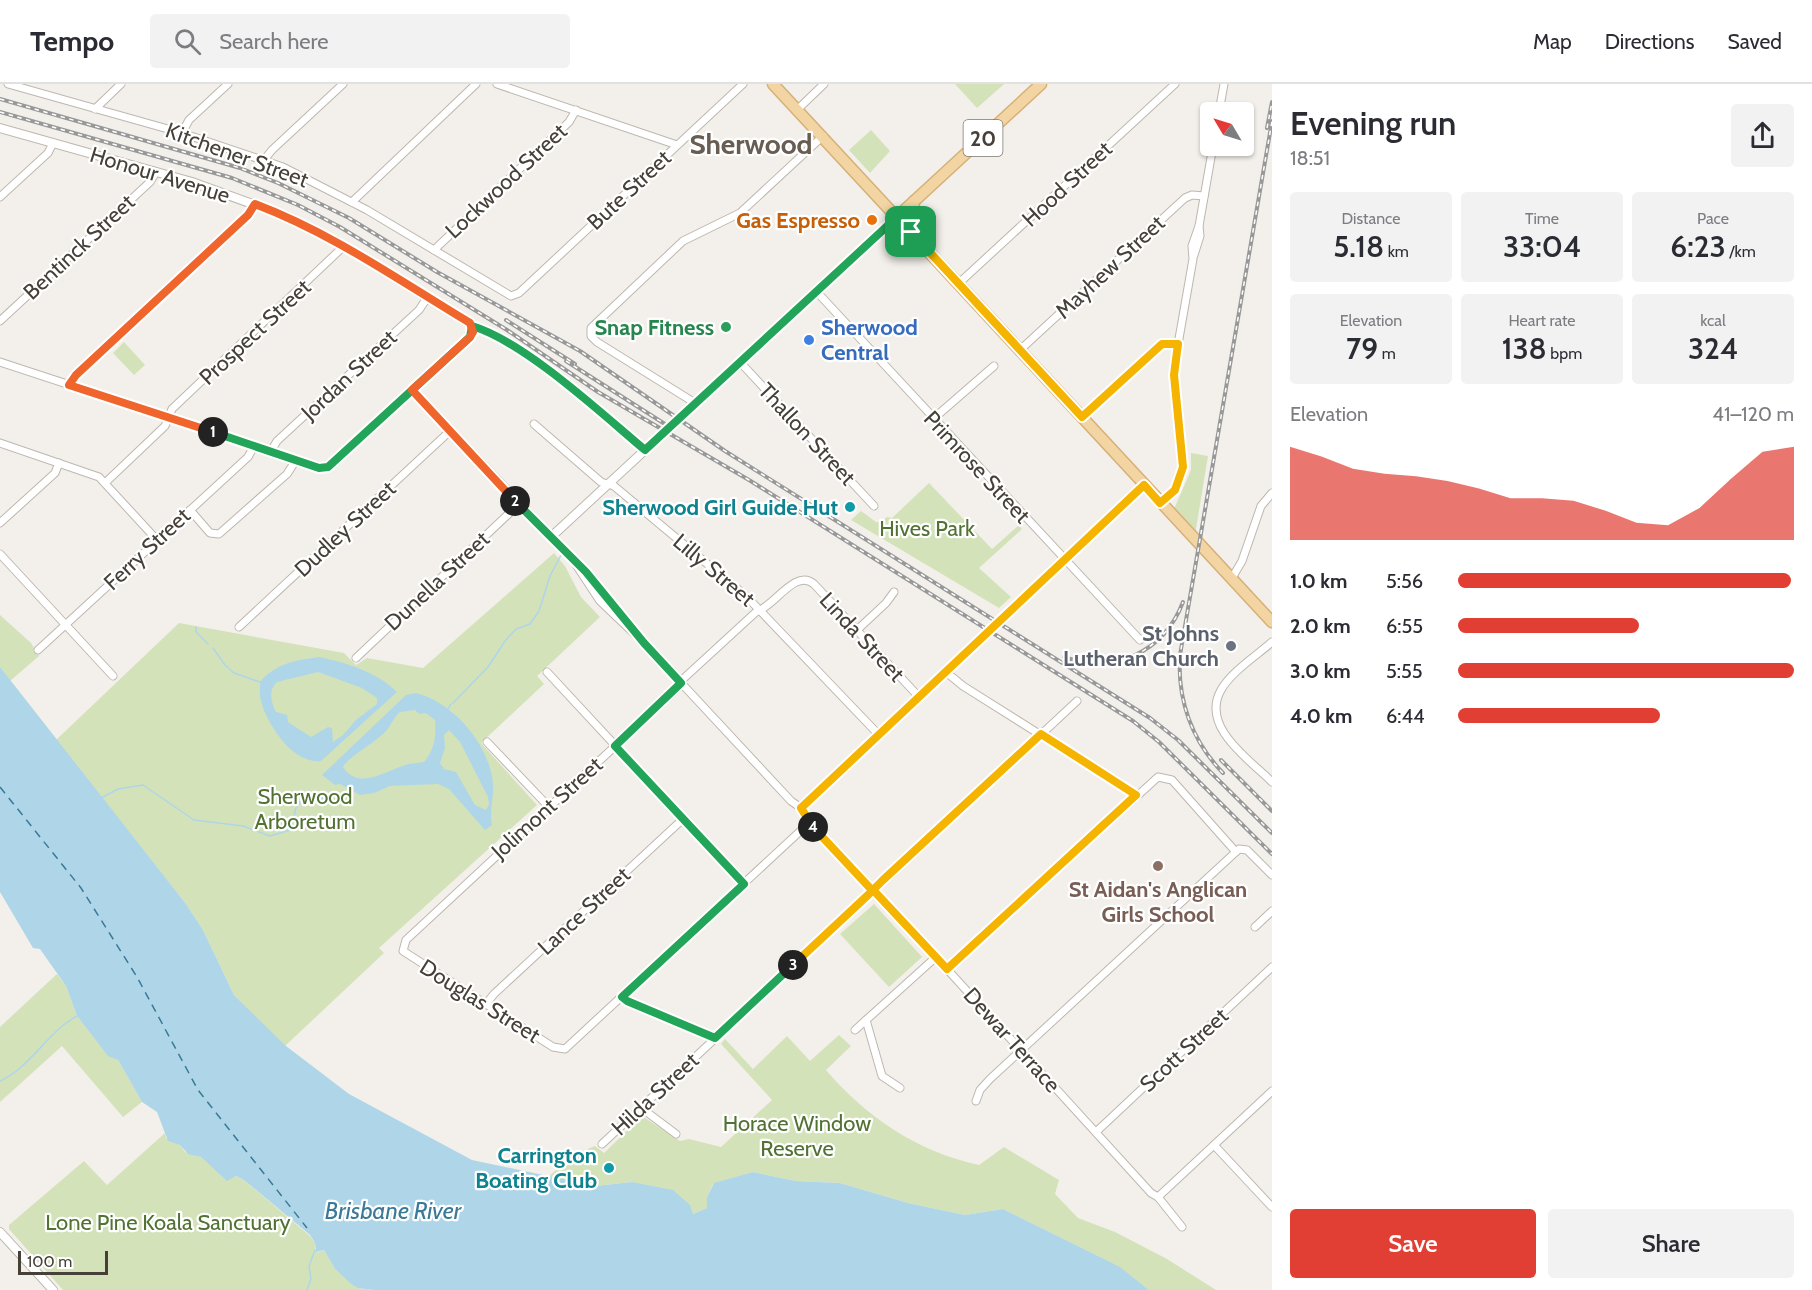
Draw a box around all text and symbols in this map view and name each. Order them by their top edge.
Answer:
search box [150,14,570,68]
text: Tempo [30,24,114,58]
icon: search [171,25,204,58]
text: Search here [219,28,329,55]
text: Map [1533,29,1572,54]
text: Directions [1605,29,1694,54]
text: Saved [1727,29,1782,54]
north arrow [1200,102,1254,156]
map controls [1200,102,1254,156]
text: Evening run [1290,103,1456,143]
button: share [1731,104,1794,167]
street label: Kitchener Street [162,117,313,194]
street label: Lockwood Street [440,117,573,244]
road number: 20 [964,120,1002,156]
district label: Sherwood [689,127,813,161]
street label: Hood Street [1016,135,1118,232]
street label: Honour Avenue [87,141,233,209]
street label: Bute Street [582,144,677,236]
text: 18:51 [1290,146,1330,170]
street label: Bentinck Street [18,188,141,305]
pin [885,206,936,257]
place label: Gas Espresso [736,207,860,234]
street label: Mayhew Street [1050,209,1171,324]
text: Distance [1342,209,1400,228]
text: Time [1525,209,1559,228]
text: Pace [1697,209,1729,228]
marker: Gas Espresso [865,213,879,227]
icon: arrive [894,215,927,248]
text: 5.18 [1333,228,1384,265]
text: 33:04 [1503,228,1581,265]
text: 6:23 [1670,228,1726,265]
text: km [1384,242,1409,261]
text: /km [1726,242,1756,261]
street label: Prospect Street [194,273,317,391]
text: Elevation [1340,311,1402,330]
text: Heart rate [1509,311,1575,330]
text: kcal [1700,311,1726,330]
place label: Snap Fitness [594,314,714,341]
place label: Sherwood Central [821,314,918,366]
marker: Snap Fitness [719,320,733,334]
street label: Jordan Street [295,324,403,427]
text: 79 [1346,330,1378,367]
text: 138 [1502,330,1547,367]
text: 324 [1688,330,1738,367]
marker: Sherwood Central [802,333,816,347]
text: m [1378,344,1396,363]
text: bpm [1547,344,1582,363]
street label: Thallon Street [753,377,862,491]
text: Elevation [1290,402,1368,426]
text: 41–120 m [1712,402,1794,426]
street label: Primrose Street [918,405,1036,529]
pin: 1 [198,417,228,447]
text: 1 [210,422,216,441]
street label: Dudley Street [289,475,402,583]
pin: 2 [500,486,530,516]
text: 2 [511,491,519,510]
place label: Sherwood Girl Guide Hut [602,494,838,521]
marker: Sherwood Girl Guide Hut [843,500,857,514]
street label: Ferry Street [98,502,196,596]
park label: Hives Park [879,515,975,542]
street label: Dunella Street [379,525,495,636]
street label: Lilly Street [668,528,761,612]
text: 1.0 km [1290,569,1347,593]
text: 5:56 [1386,569,1423,593]
street label: Linda Street [814,587,911,688]
text: 2.0 km [1290,614,1351,638]
text: 6:55 [1386,614,1423,638]
place label: St Johns Lutheran Church [1063,620,1219,672]
marker: St Johns Lutheran Church [1224,639,1238,653]
text: 3.0 km [1290,659,1351,683]
text: 5:55 [1386,659,1423,683]
text: 4.0 km [1290,704,1352,728]
text: 6:44 [1386,704,1425,728]
street label: Jolimont Street [485,751,608,865]
park label: Sherwood Arboretum [255,783,355,835]
pin: 4 [798,812,828,842]
text: 4 [808,817,818,836]
marker: St Aidan's Anglican Girls School [1151,859,1165,873]
street label: Lance Street [532,861,636,961]
place label: St Aidan's Anglican Girls School [1069,876,1247,928]
pin: 3 [778,950,808,980]
street label: Douglas Street [415,953,546,1049]
text: 3 [789,955,797,974]
street label: Dewar Terrace [958,982,1066,1098]
street label: Scott Street [1134,1002,1234,1098]
street label: Hilda Street [606,1046,705,1141]
park label: Horace Window Reserve [723,1110,871,1162]
place label: Carrington Boating Club [475,1142,597,1194]
marker: Carrington Boating Club [602,1161,616,1175]
water label: Brisbane River [325,1196,463,1225]
park label: Lone Pine Koala Sanctuary [45,1209,291,1236]
button: Save [1290,1209,1536,1278]
button: Share [1548,1209,1794,1278]
scale bar [18,1248,108,1276]
text: 100 m [27,1252,72,1271]

